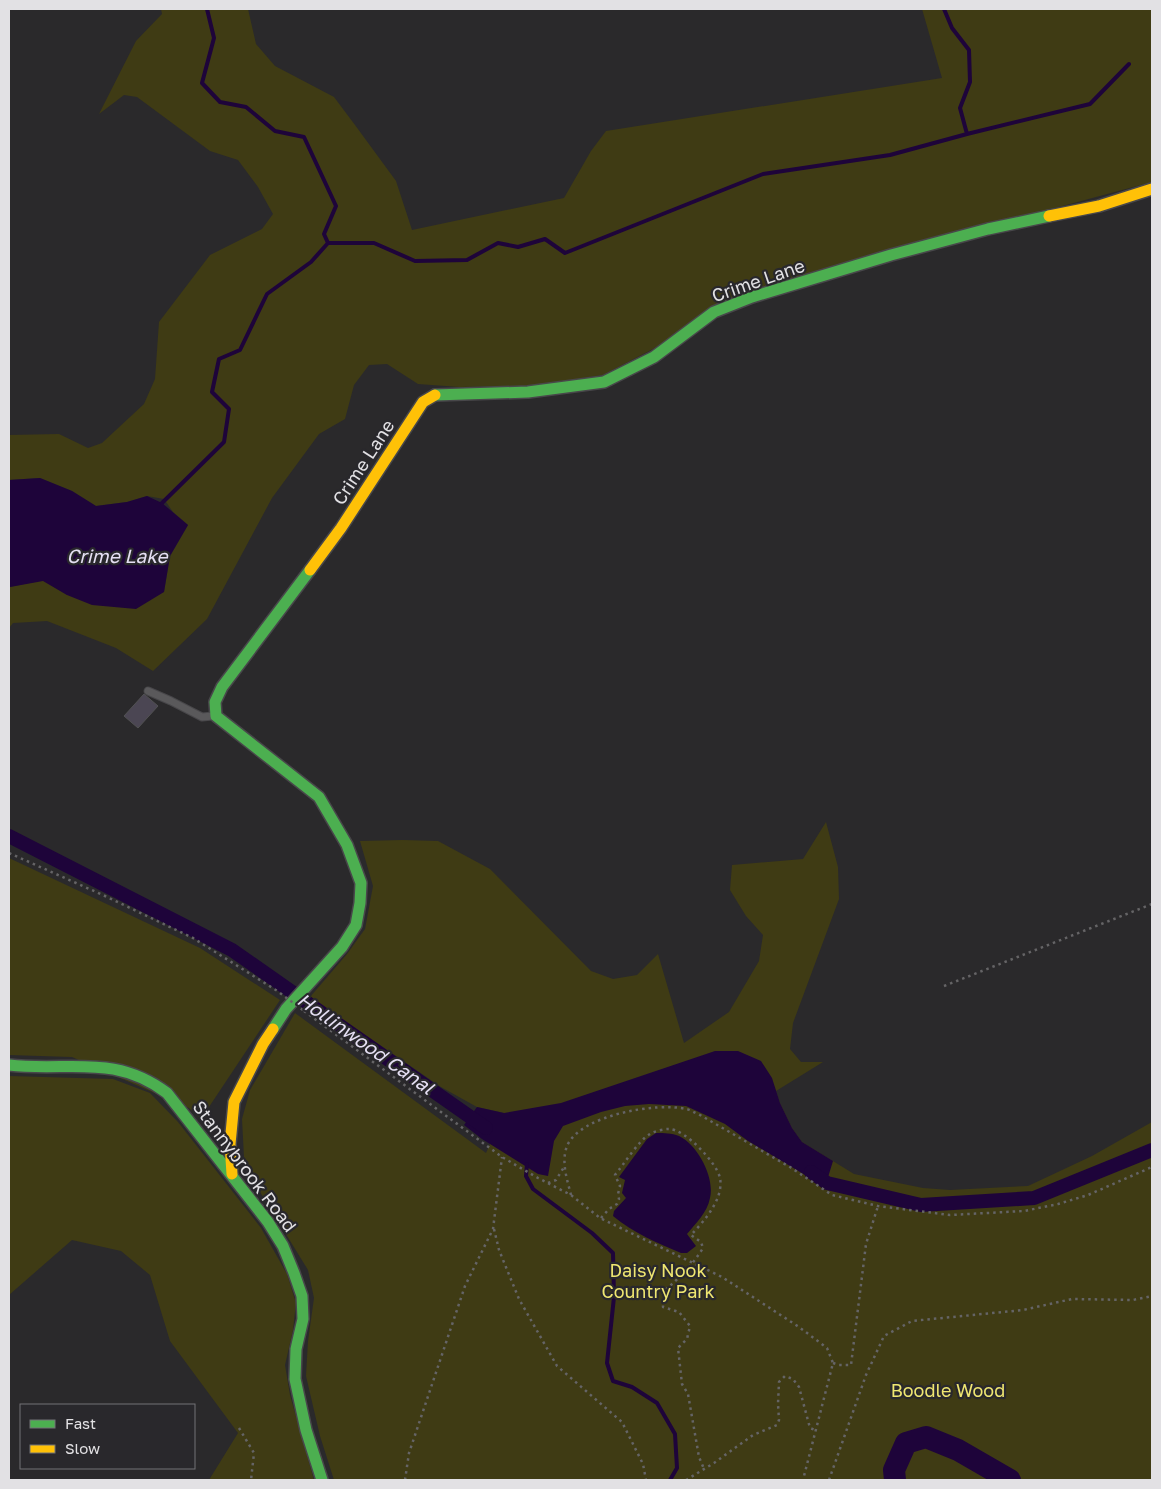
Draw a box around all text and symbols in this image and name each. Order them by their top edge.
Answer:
street label: Crime Lane [709,254,807,306]
street label: Crime Lane [327,415,399,509]
water label: Crime Lake [66,544,170,567]
water label: Hollinwood Canal [293,987,439,1099]
street label: Stannybrook Road [188,1096,302,1236]
park label: Daisy Nook Country Park [601,1259,715,1302]
park label: Boodle Wood [891,1379,1005,1401]
legend [20,1404,195,1469]
text: Fast [65,1414,96,1432]
text: Slow [65,1439,100,1457]

